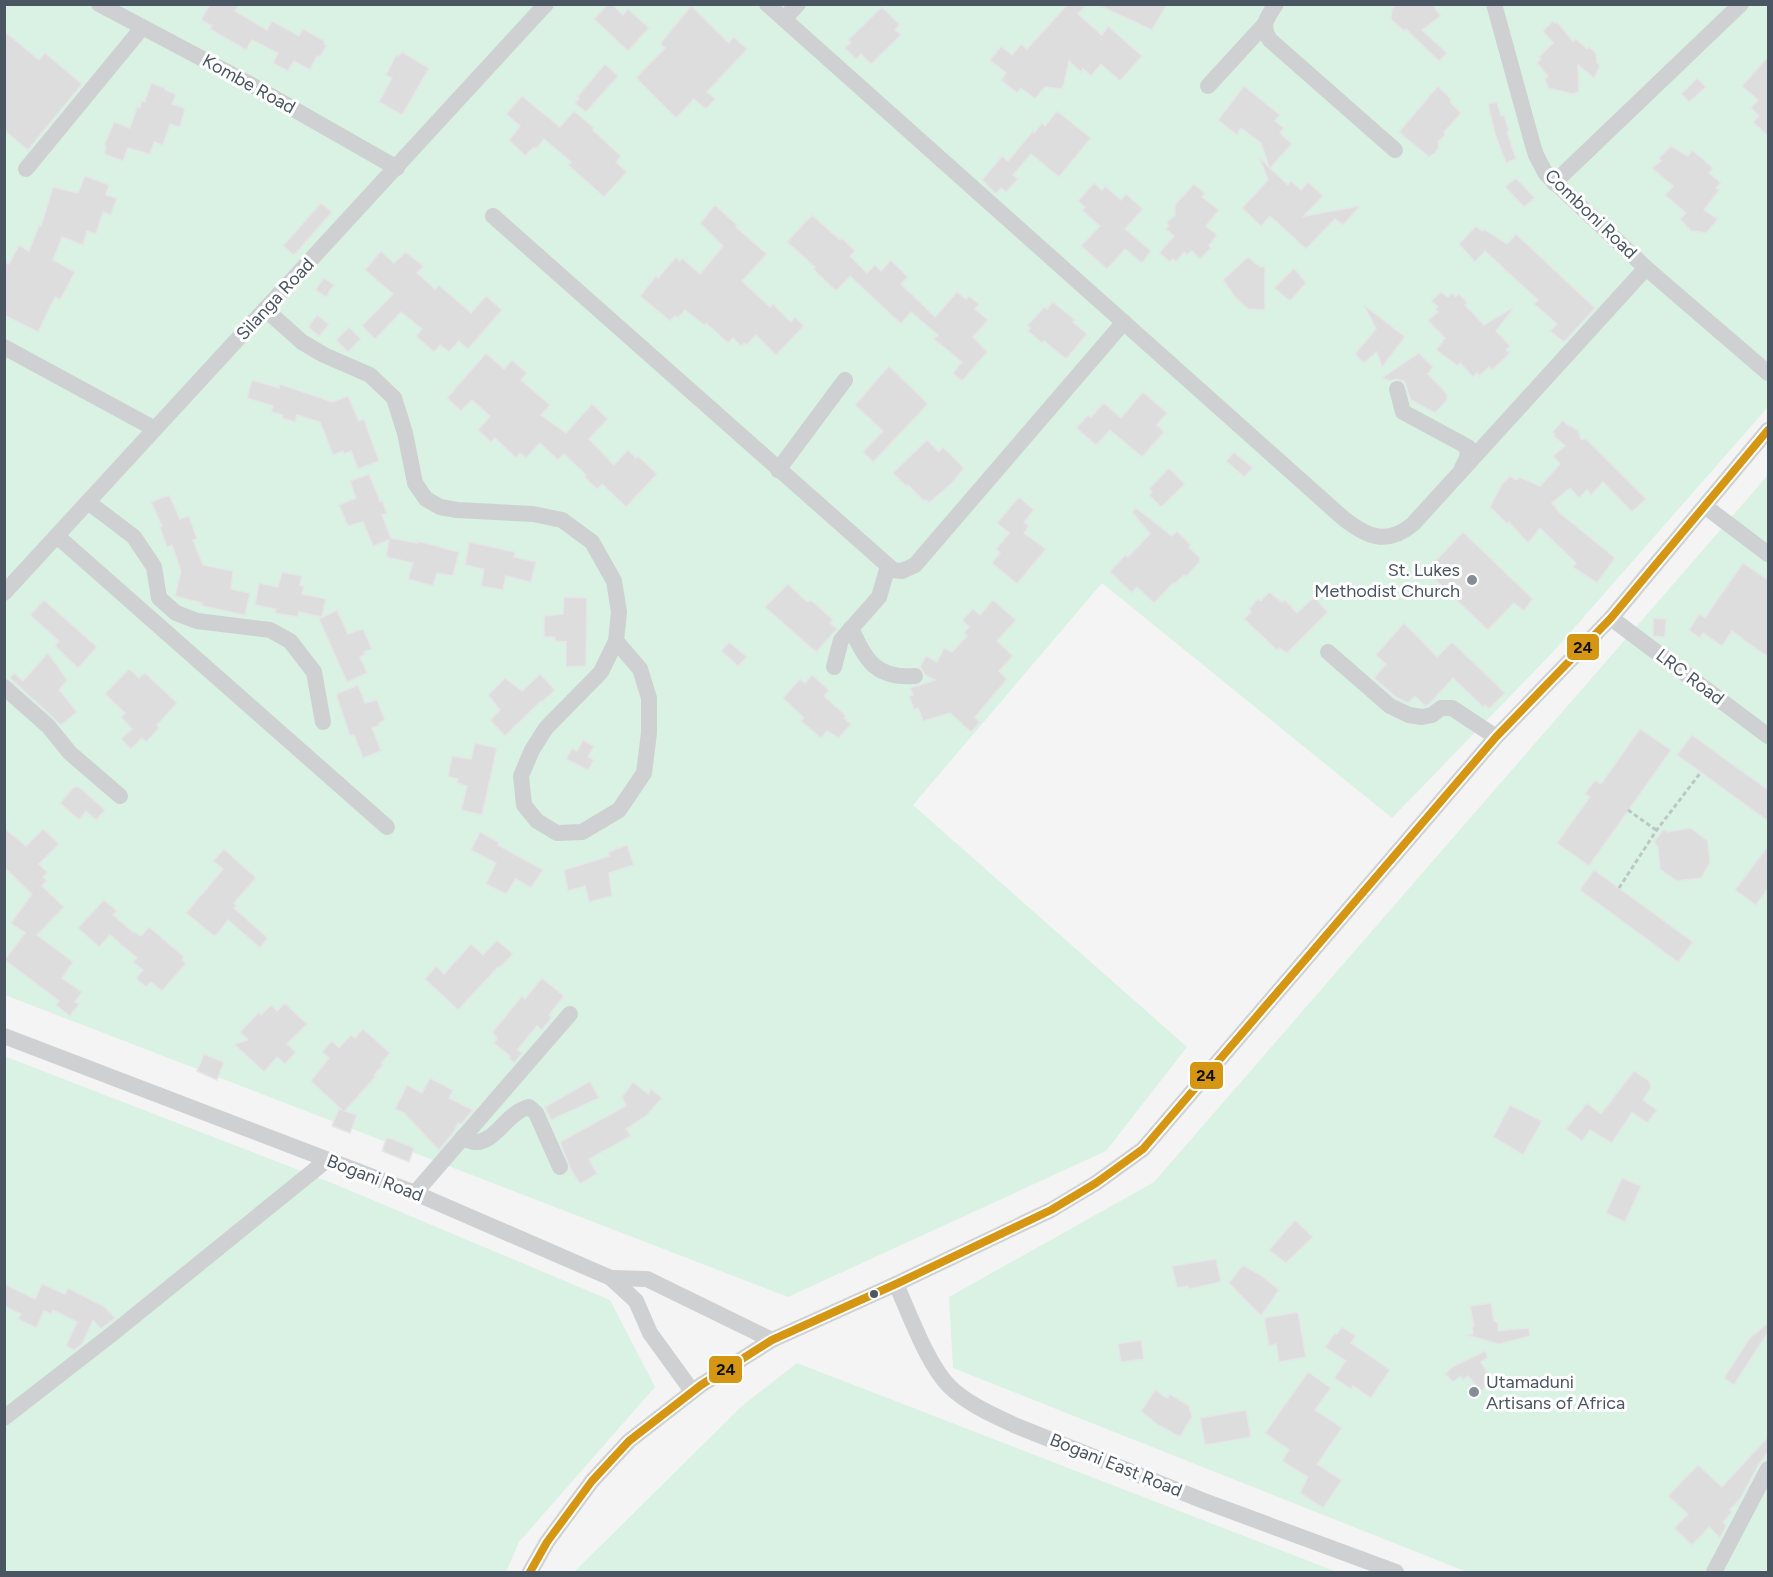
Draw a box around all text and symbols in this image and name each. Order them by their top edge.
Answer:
street label: Kombe Road [199,49,299,119]
street label: Comboni Road [1540,164,1642,264]
street label: Silanga Road [231,253,319,345]
place label: St. Lukes Methodist Church [1314,559,1460,602]
marker: St. Lukes Methodist Church [1465,573,1479,587]
line badge: 24 [1566,633,1600,661]
text: 24 [1573,638,1593,657]
street label: LRC Road [1652,644,1728,710]
line badge: 24 [1189,1061,1224,1090]
text: 24 [1196,1066,1216,1085]
street label: Bogani Road [324,1150,426,1206]
unlabelled marker [868,1288,880,1300]
line badge: 24 [708,1355,743,1384]
text: 24 [716,1360,736,1379]
place label: Utamaduni Artisans of Africa [1486,1371,1625,1414]
marker: Utamaduni Artisans of Africa [1467,1385,1481,1399]
street label: Bogani East Road [1047,1428,1185,1502]

